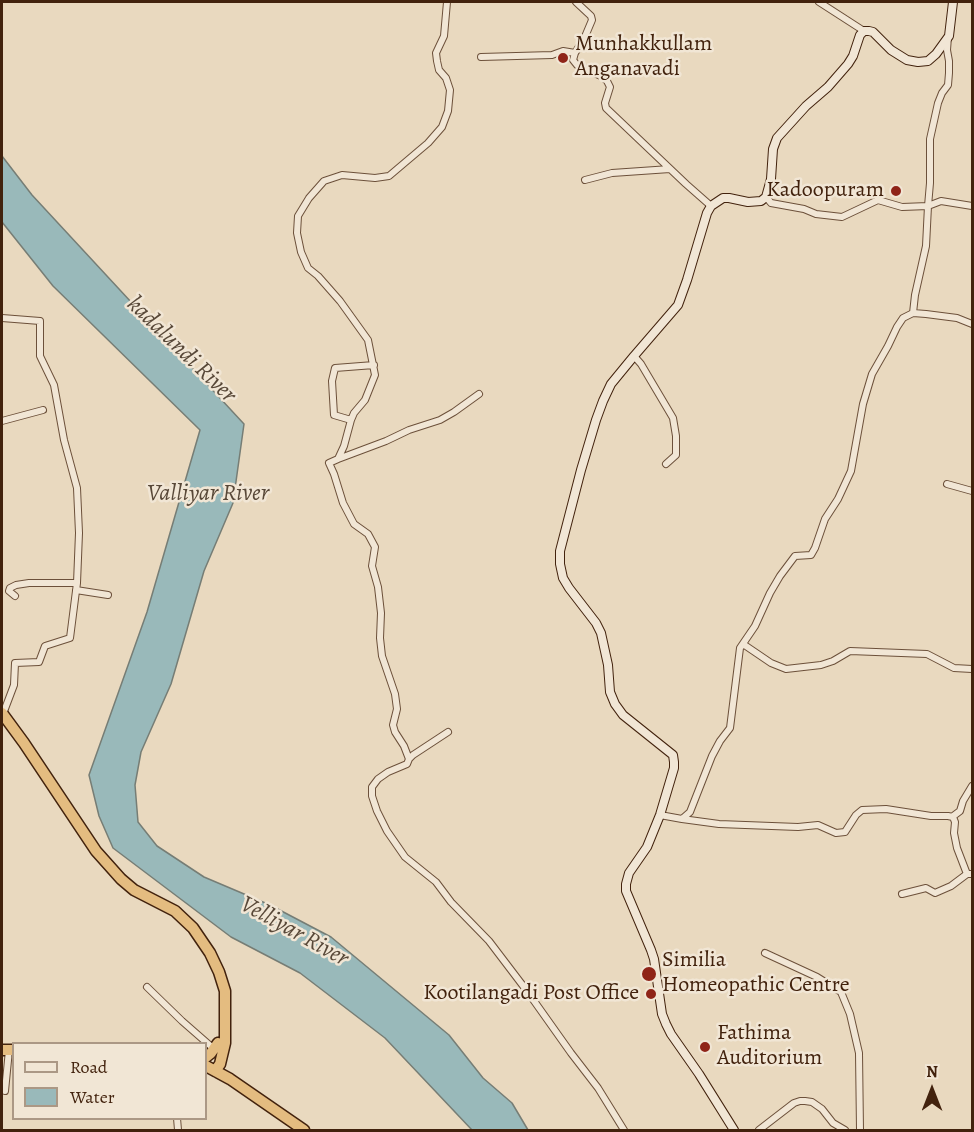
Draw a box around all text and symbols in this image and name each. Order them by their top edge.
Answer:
place label: Munhakkullam Anganavadi [575,32,712,84]
marker: Munhakkullam Anganavadi [556,51,570,65]
place label: Kadoopuram [766,178,884,204]
marker: Kadoopuram [889,184,903,198]
water label: kadalundi River [120,291,242,409]
water label: Valliyar River [147,480,269,508]
water label: Velliyar River [235,890,353,974]
place label: Similia Homeopathic Centre [662,948,850,999]
marker: Similia Homeopathic Centre [640,965,658,983]
place label: Kootilangadi Post Office [423,981,639,1007]
marker: Kootilangadi Post Office [644,987,658,1001]
place label: Fathima Auditorium [717,1021,822,1072]
marker: Fathima Auditorium [698,1040,712,1054]
legend [12,1042,207,1120]
text: Road [70,1055,107,1079]
north arrow [902,1060,962,1120]
text: N [926,1061,938,1083]
text: Water [70,1085,115,1109]

